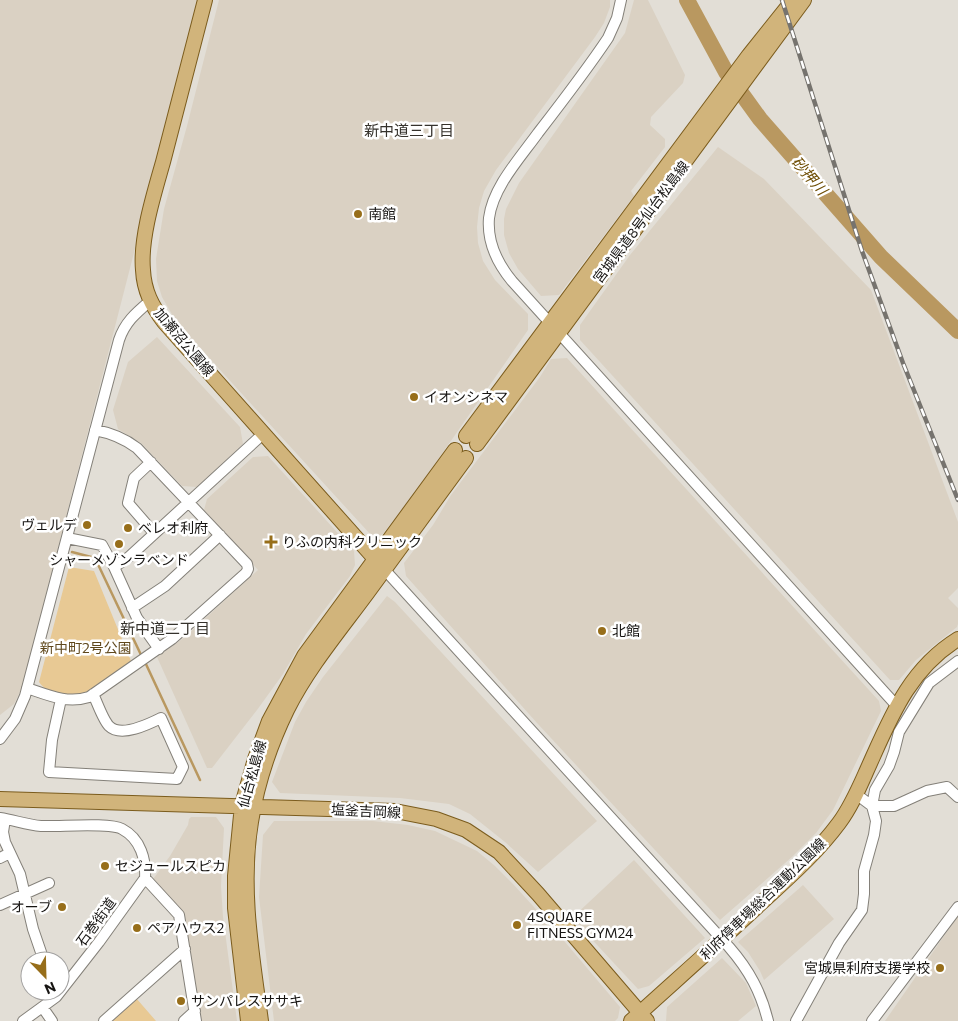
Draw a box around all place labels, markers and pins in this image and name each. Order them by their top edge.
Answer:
place label: 南館 [368,205,396,222]
marker: 南館 [352,208,364,220]
place label: イオンシネマ [424,388,508,405]
marker: イオンシネマ [408,391,420,403]
place label: ヴェルデ [21,516,77,533]
marker: ヴェルデ [81,519,93,531]
place label: ベレオ利府 [138,519,208,536]
marker: ベレオ利府 [122,522,134,534]
place label: りふの内科クリニック [282,533,422,550]
marker: りふの内科クリニック [264,535,278,549]
marker: シャーメゾンラベンド [113,538,125,550]
place label: シャーメゾンラベンド [49,551,189,568]
place label: 北館 [612,622,640,639]
marker: 北館 [596,625,608,637]
place label: セジュールスピカ [115,857,226,874]
marker: セジュールスピカ [99,860,111,872]
place label: オーブ [11,898,52,915]
marker: オーブ [56,901,68,913]
place label: 4SQUARE FITNESS GYM24 [527,908,634,941]
place label: ペアハウス2 [147,919,224,936]
marker: 4SQUARE FITNESS GYM24 [511,919,523,931]
marker: ペアハウス2 [131,922,143,934]
place label: 宮城県利府支援学校 [804,959,930,976]
marker: 宮城県利府支援学校 [934,962,946,974]
place label: サンパレスササキ [191,992,303,1009]
marker: サンパレスササキ [175,995,187,1007]

